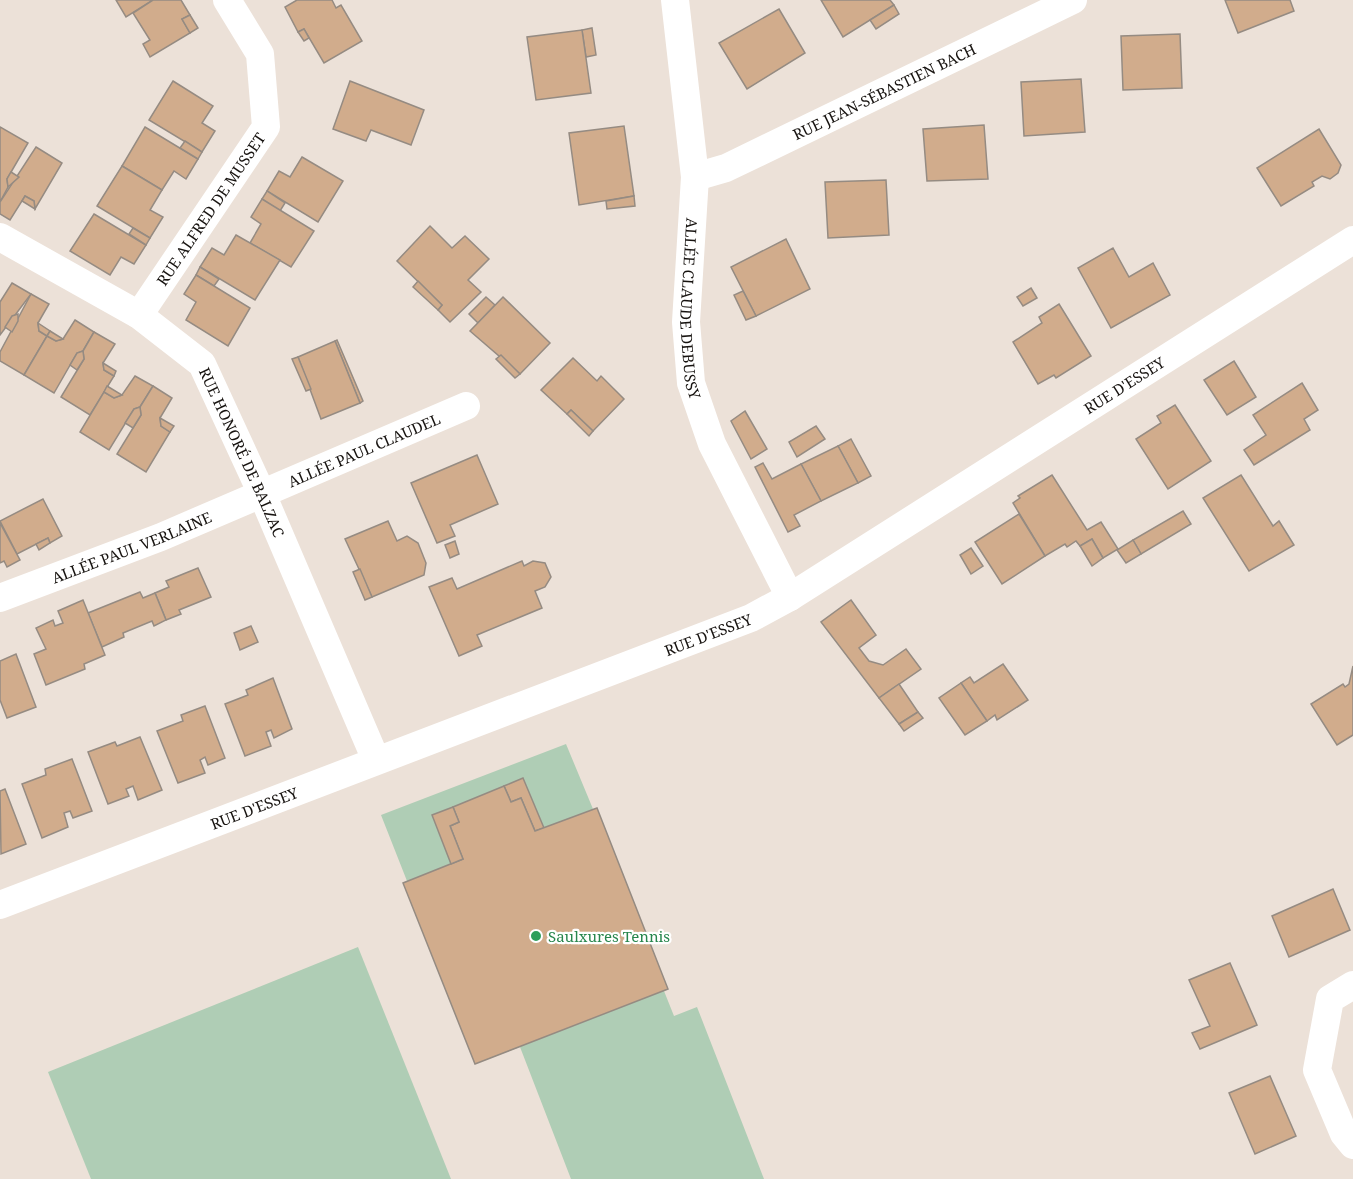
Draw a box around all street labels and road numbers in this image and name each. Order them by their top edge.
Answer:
street label: RUE JEAN-SÉBASTIEN BACH [789,39,979,144]
street label: RUE ALFRED DE MUSSET [152,129,269,289]
street label: ALLÉE CLAUDE DEBUSSY [676,217,706,402]
street label: RUE D'ESSEY [1080,352,1169,418]
street label: RUE HONORÉ DE BALZAC [195,364,289,540]
street label: ALLÉE PAUL CLAUDEL [285,408,443,491]
street label: ALLÉE PAUL VERLAINE [49,507,214,588]
street label: RUE D'ESSEY [661,608,755,660]
street label: RUE D'ESSEY [207,782,301,834]

